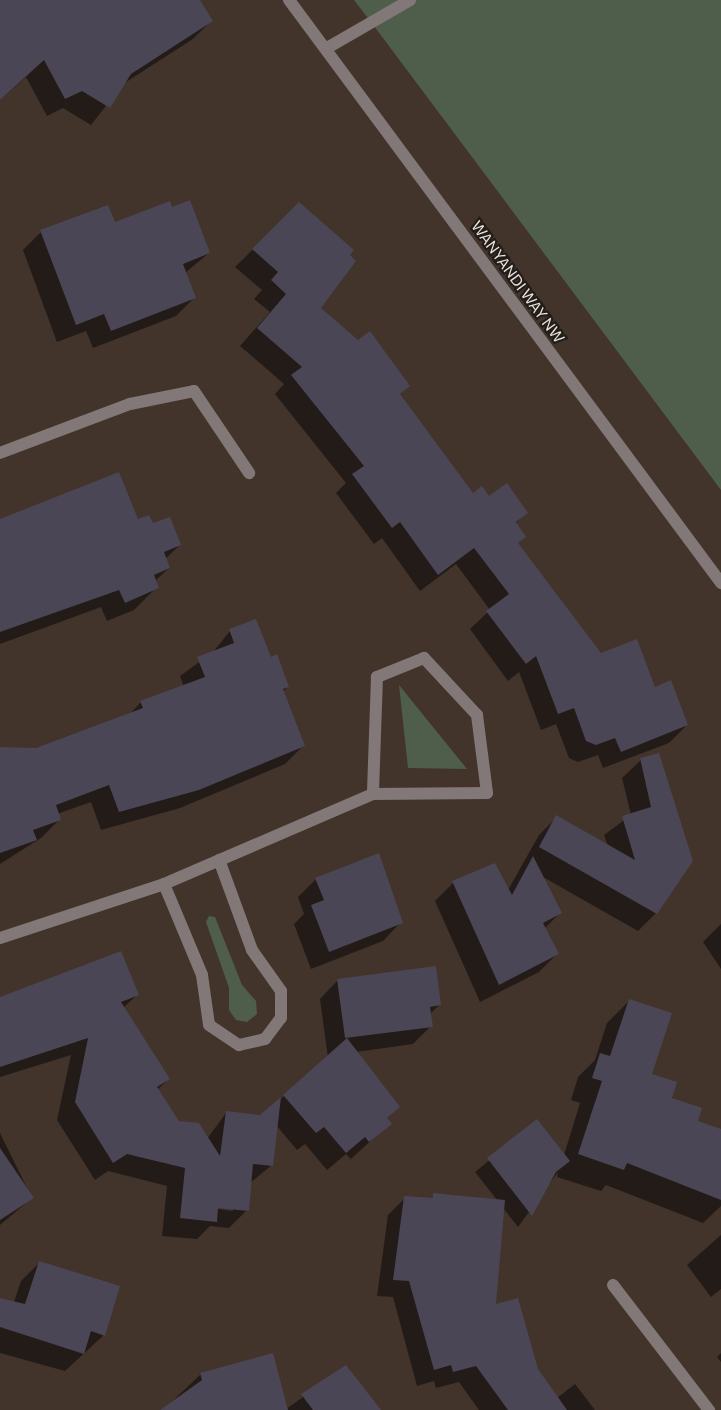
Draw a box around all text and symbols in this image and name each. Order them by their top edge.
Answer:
street label: WANYANDI WAY NW [468,217,568,347]

